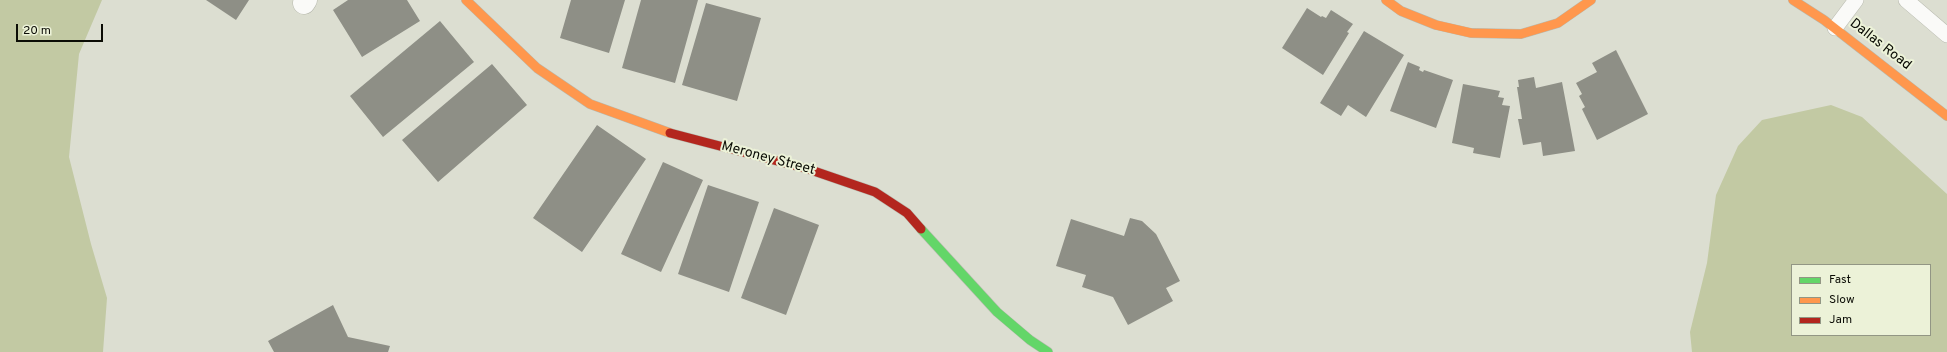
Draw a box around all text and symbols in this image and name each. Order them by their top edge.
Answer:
scale bar [18,16,105,42]
street label: Dallas Road [1846,16,1914,74]
text: 20 m [23,23,51,39]
street label: Meroney Street [719,138,817,180]
legend [1791,264,1931,336]
text: Fast [1829,272,1851,288]
text: Slow [1829,292,1855,308]
text: Jam [1829,312,1852,328]

